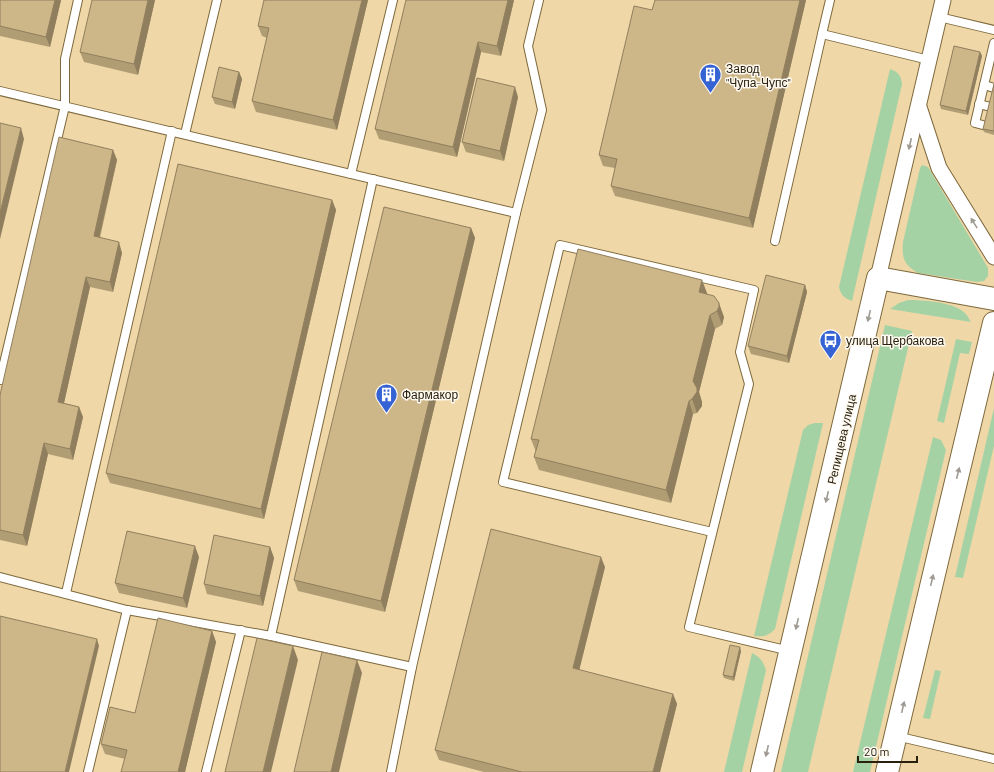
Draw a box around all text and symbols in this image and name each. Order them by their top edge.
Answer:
place label: Завод "Чупа-Чупс" [726,61,791,90]
building icon: Завод "Чупа-Чупс" [698,62,724,95]
one-way arrow [906,137,912,150]
one-way arrow [970,217,977,229]
one-way arrow [866,310,872,323]
bus stop icon: улица Щербакова [818,327,844,360]
place label: улица Щербакова [846,333,945,348]
building icon: Фармакор [373,381,399,414]
place label: Фармакор [402,387,458,402]
street label: Репищева улица [824,392,859,486]
one-way arrow [955,467,961,479]
one-way arrow [823,491,829,504]
one-way arrow [930,574,936,586]
one-way arrow [794,618,800,630]
one-way arrow [900,701,906,713]
scale bar [858,738,917,764]
one-way arrow [764,744,770,757]
text: 20 m [864,744,890,758]

